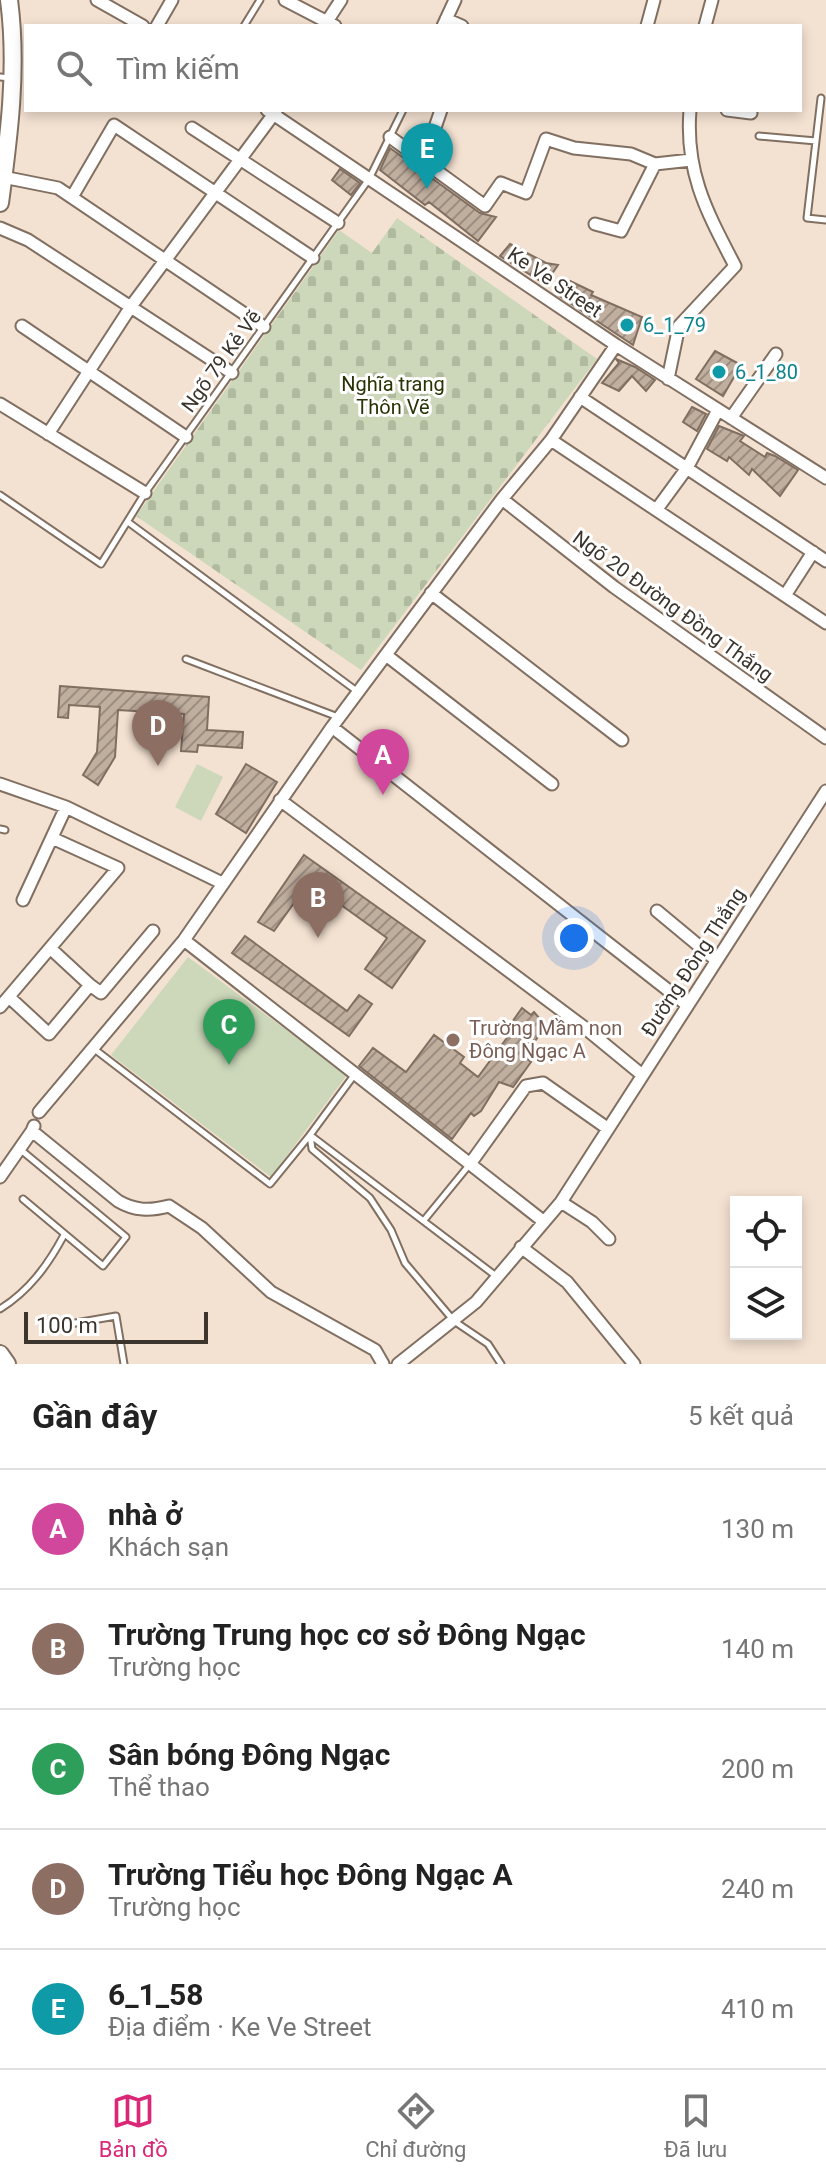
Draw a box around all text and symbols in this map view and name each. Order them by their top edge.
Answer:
search box [24,24,802,112]
icon: search [52,46,96,90]
text: Tìm kiếm [116,51,240,86]
pin: E [401,123,453,189]
street label: Ke Ve Street [503,242,607,322]
street label: Ngõ 79 Kẻ Vẽ [176,305,266,417]
place label: 6_1_79 [643,313,706,337]
marker: 6_1_79 [618,316,636,334]
place label: 6_1_80 [735,360,798,384]
marker: 6_1_80 [710,363,728,381]
park label: Nghĩa trang Thôn Vẽ [341,372,445,419]
street label: Ngõ 20 Đường Đồng Thắng [568,525,778,687]
pin: D [132,700,184,766]
pin: A [357,729,409,795]
pin: B [292,872,344,938]
street label: Đường Đông Thắng [636,883,750,1041]
your location [554,918,594,958]
pin: C [203,999,255,1065]
place label: Trường Mầm non Đông Ngạc A [469,1016,622,1063]
marker: Trường Mầm non Đông Ngạc A [444,1031,462,1049]
map controls [730,1196,802,1340]
button: locate [730,1196,802,1268]
button: layers [730,1268,802,1340]
scale bar [24,1308,208,1344]
text: 100 m [36,1313,98,1338]
text: Gần đây [32,1396,157,1436]
text: 5 kết quả [688,1401,794,1431]
text: nhà ở [108,1497,183,1532]
text: A [49,1514,67,1544]
text: 130 m [721,1514,794,1544]
text: Khách sạn [108,1532,229,1562]
text: Trường Trung học cơ sở Đông Ngạc [108,1617,586,1652]
text: B [50,1634,66,1664]
text: 140 m [721,1634,794,1664]
text: Trường học [108,1652,241,1682]
text: Sân bóng Đông Ngạc [108,1737,390,1772]
text: C [49,1754,67,1784]
text: 200 m [721,1754,794,1784]
text: Thể thao [108,1772,210,1802]
text: Trường Tiểu học Đông Ngạc A [108,1857,513,1892]
text: D [50,1874,66,1904]
text: 240 m [721,1874,794,1904]
text: Trường học [108,1892,241,1922]
text: 6_1_58 [108,1977,204,2012]
text: E [51,1994,65,2024]
text: 410 m [721,1994,794,2024]
text: Địa điểm · Ke Ve Street [108,2012,372,2042]
tab: Bản đồ [99,2089,168,2162]
tab: Chỉ đường [365,2089,466,2162]
tab: Đã lưu [664,2089,727,2162]

